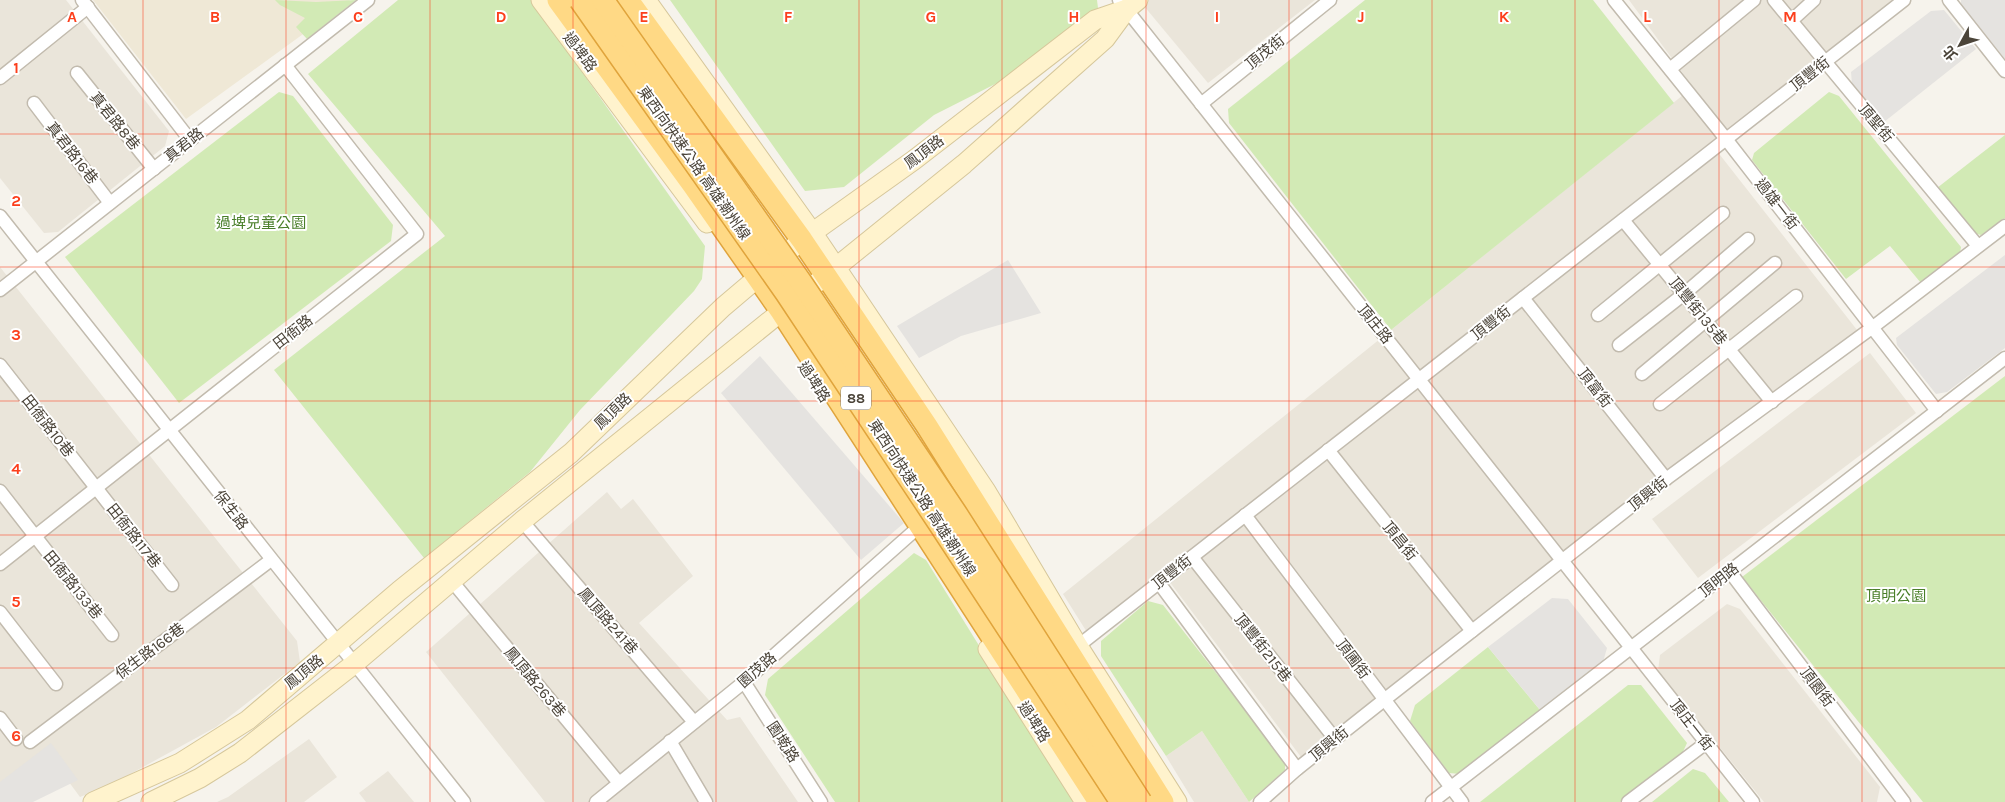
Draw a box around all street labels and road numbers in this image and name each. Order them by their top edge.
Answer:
street label: 過埤路 [559,29,601,75]
street label: 頂茂街 [1242,31,1288,73]
street label: 頂豐街 [1787,53,1833,95]
street label: 東西向快速公路 高雄潮州線 [634,83,754,243]
street label: 真君路8巷 [86,88,144,154]
street label: 頂聖街 [1855,100,1897,146]
street label: 真君路16巷 [42,118,102,188]
street label: 真君路 [161,124,207,166]
street label: 鳳頂路 [901,131,947,173]
street label: 過雄一街 [1751,175,1803,233]
street label: 頂豐街135巷 [1665,273,1731,349]
street label: 頂庄路 [1354,301,1396,347]
street label: 頂豐街 [1468,302,1514,344]
street label: 田衙路 [270,311,316,353]
street label: 過埤路 [794,358,834,406]
street label: 頂富街 [1574,365,1616,411]
road number: 88 [841,386,871,409]
street label: 鳳頂路 [591,389,635,433]
street label: 田衙路10巷 [18,391,78,461]
street label: 東西向快速公路 高雄潮州線 [864,416,980,580]
street label: 頂興街 [1625,473,1671,515]
street label: 保生路 [210,487,252,533]
street label: 田衙路117巷 [103,500,165,572]
street label: 頂昌街 [1379,518,1421,564]
street label: 田衙路133巷 [40,547,106,623]
street label: 頂豐街 [1149,551,1195,593]
street label: 頂明路 [1696,559,1742,601]
street label: 鳳頂路241巷 [574,584,642,658]
street label: 頂豐街215巷 [1231,610,1295,686]
street label: 保生路166巷 [112,619,188,683]
street label: 頂圃街 [1332,636,1374,682]
street label: 鳳頂路263巷 [500,643,570,721]
street label: 園茂路 [734,648,780,692]
street label: 鳳頂路 [281,651,327,693]
street label: 頂園街 [1796,664,1838,710]
street label: 頂庄一街 [1666,696,1718,754]
street label: 過埤路 [1014,698,1054,746]
street label: 園墘路 [763,718,803,766]
street label: 頂興街 [1306,723,1352,765]

